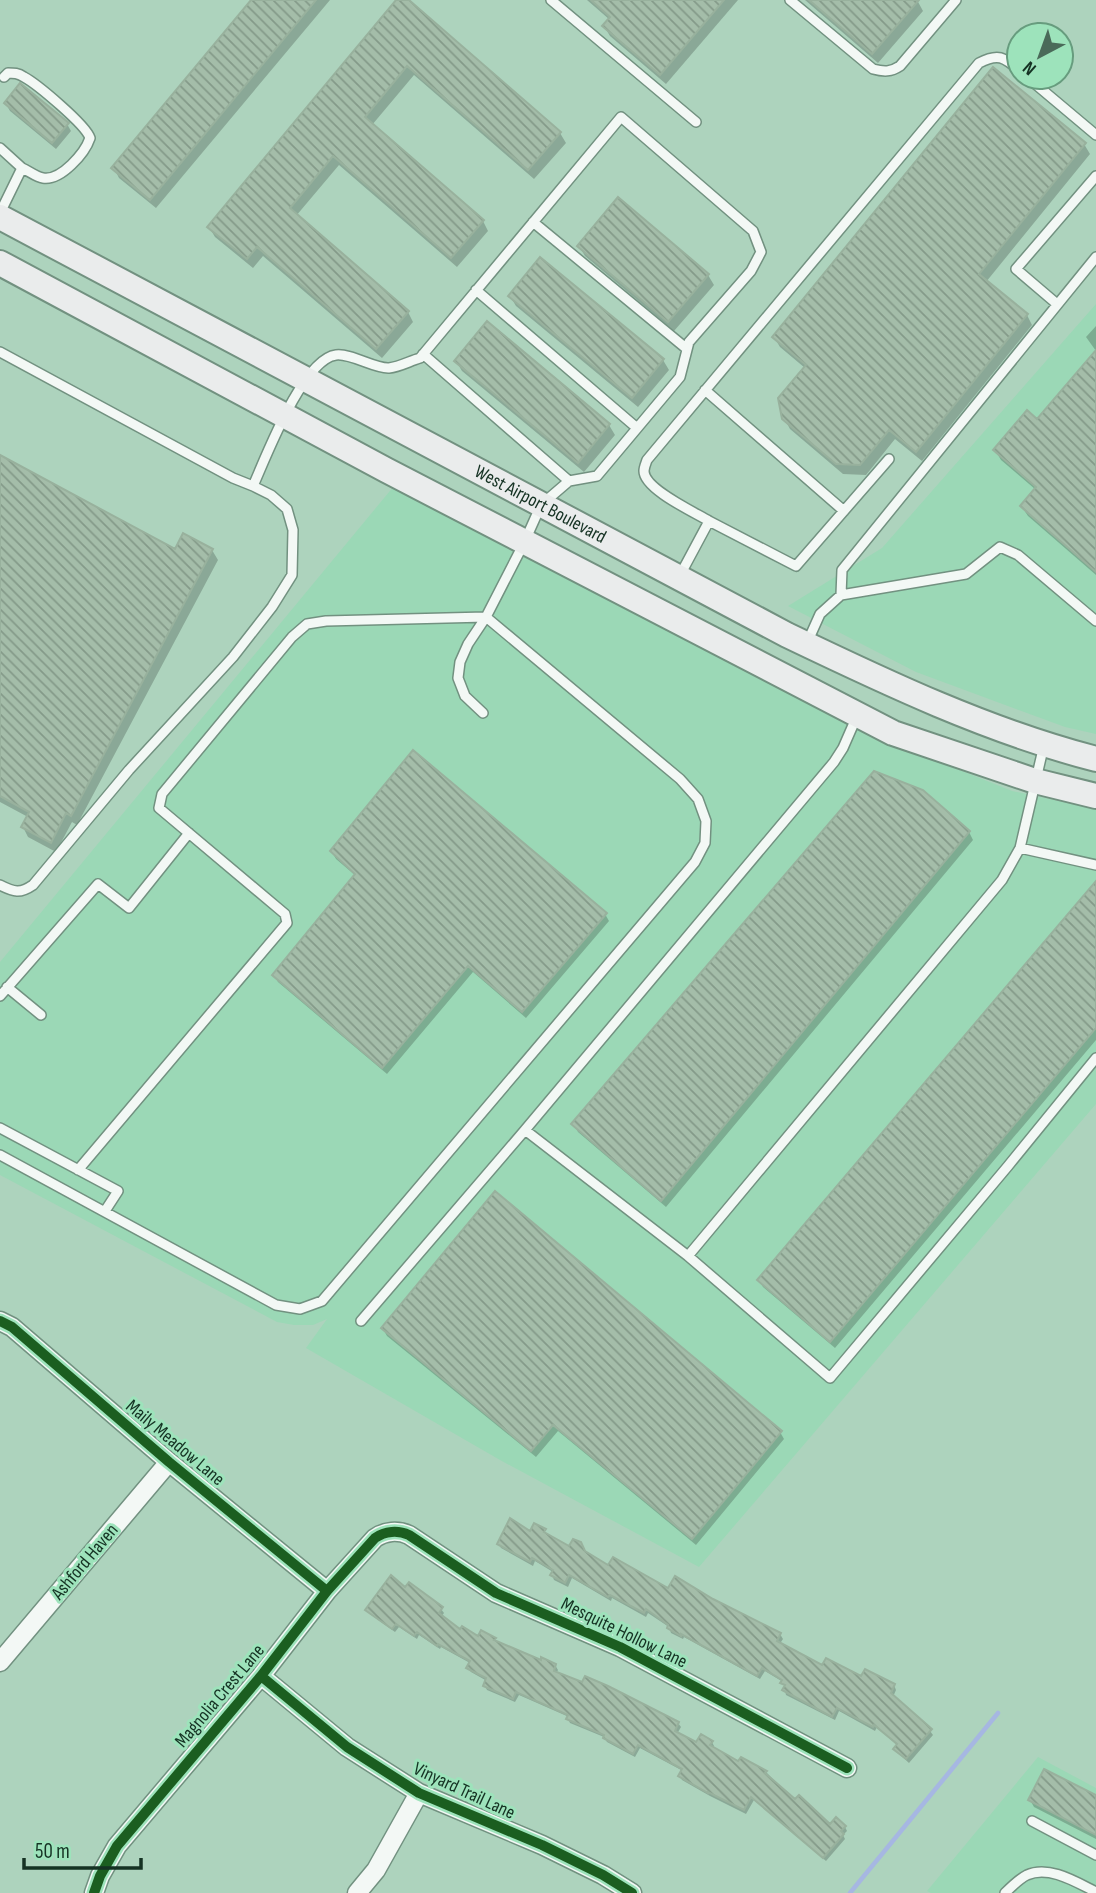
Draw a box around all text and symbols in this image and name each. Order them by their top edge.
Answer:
north arrow [1005,21,1075,91]
text: N [1018,56,1041,80]
street label: West Airport Boulevard [471,460,610,548]
street label: Maily Meadow Lane [121,1395,229,1491]
street label: Ashford Haven [46,1519,123,1605]
street label: Mesquite Hollow Lane [557,1592,691,1674]
street label: Magnolia Crest Lane [170,1640,270,1752]
street label: Vinyard Trail Lane [409,1757,519,1825]
scale bar [24,1826,142,1870]
text: 50 m [35,1839,70,1864]

